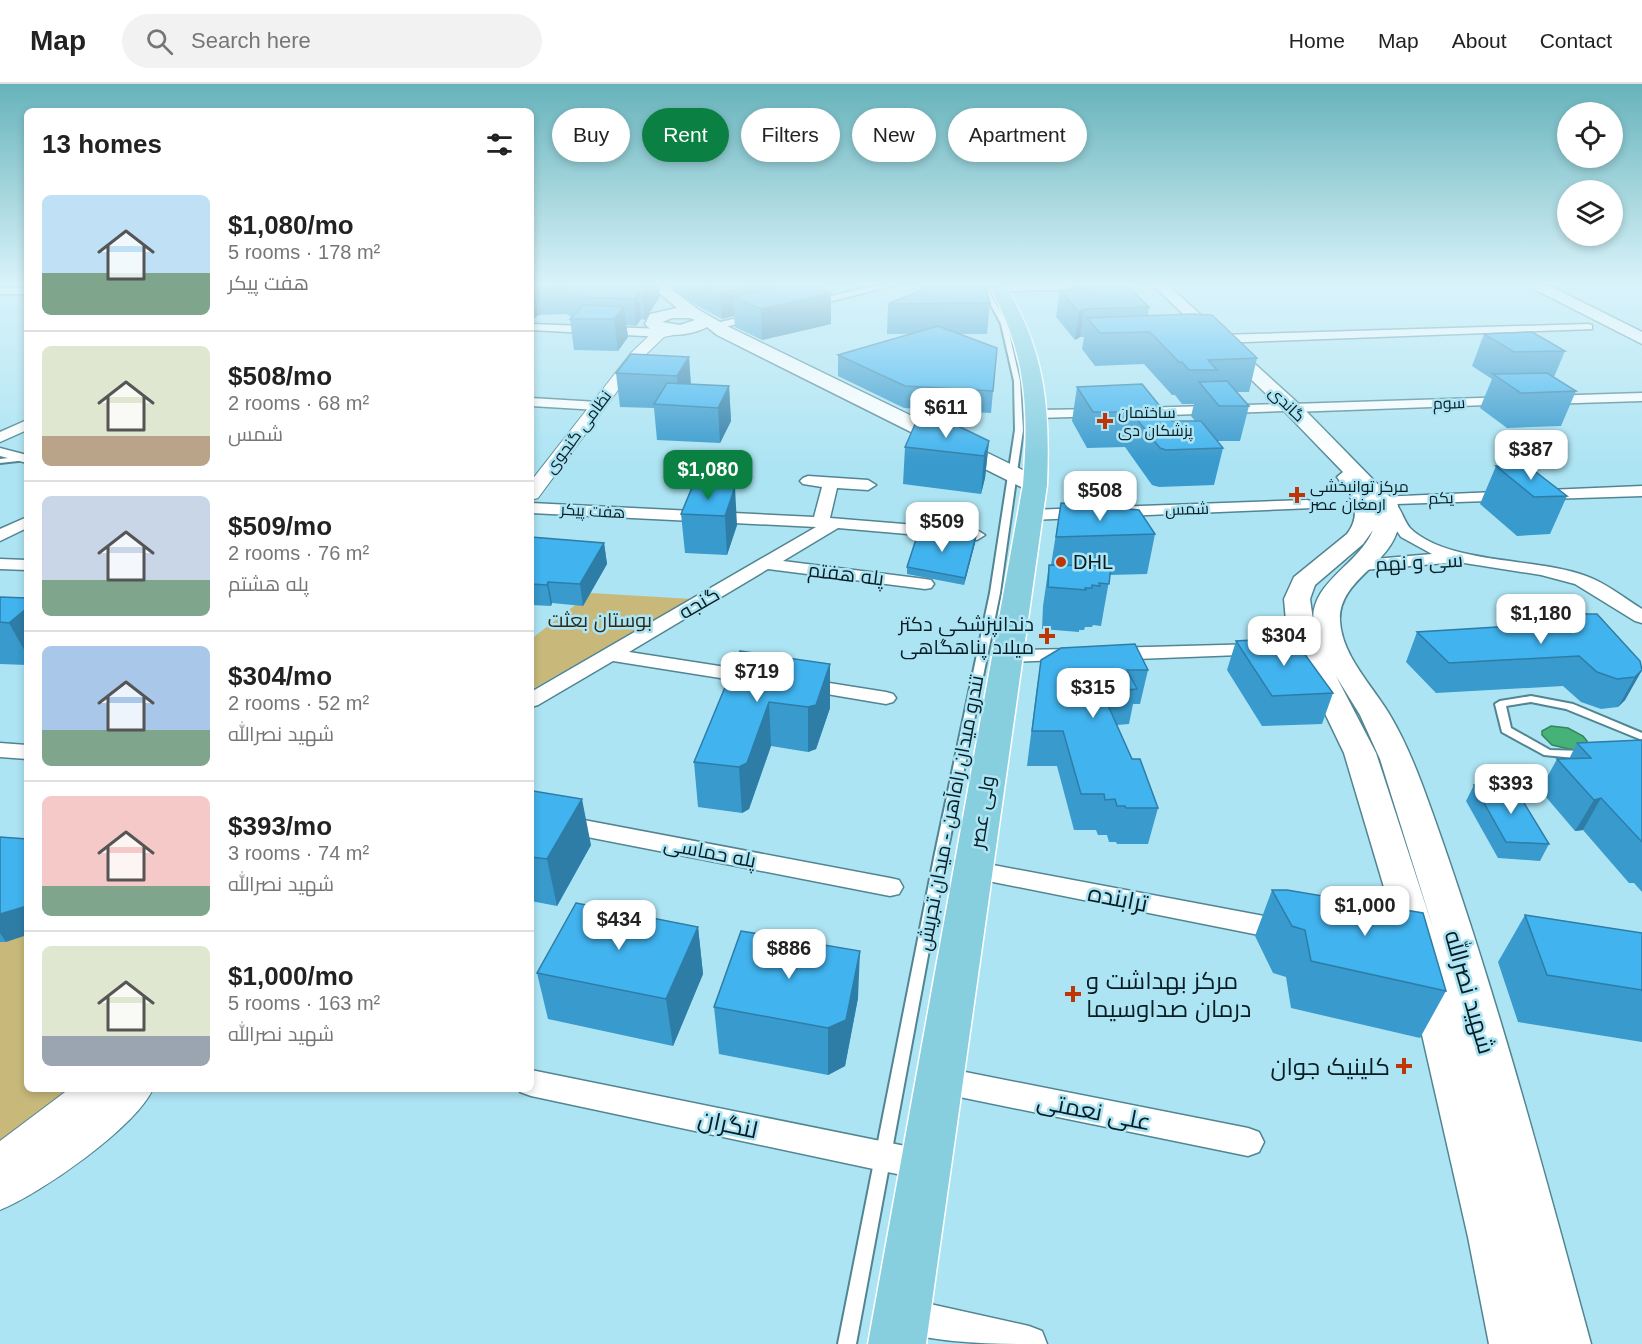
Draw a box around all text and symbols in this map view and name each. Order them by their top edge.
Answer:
search box [122,14,542,68]
text: Map [30,25,86,56]
icon: search [143,25,176,58]
text: Search here [191,28,311,53]
text: Home [1289,29,1345,52]
text: Map [1378,29,1419,52]
text: About [1452,29,1507,52]
text: Contact [1540,29,1612,52]
map controls [1557,102,1623,246]
button: locate [1557,102,1623,168]
chip: Buy [552,108,630,162]
chip: Rent [642,108,729,162]
chip: Filters [741,108,840,162]
chip: New [852,108,936,162]
chip: Apartment [948,108,1087,162]
icon: filters [483,128,516,161]
text: 13 homes [42,129,162,159]
button: layers [1557,180,1623,246]
text: $1,080/mo [228,210,354,240]
icon: home [90,219,162,291]
text: 5 rooms · 178 m² [228,241,380,263]
text: هفت پیکر [228,272,309,294]
text: $508/mo [228,361,332,391]
icon: home [90,370,162,442]
street label: گاندی [1264,383,1308,426]
street label: نظامی گنجوی [542,388,616,478]
pin: $611 [910,388,982,439]
text: 2 rooms · 68 m² [228,392,369,414]
street label: سوم [1432,394,1466,415]
text: $611 [924,396,968,418]
place label: ساختمان پزشکان دی [1118,404,1193,442]
marker: ساختمان پزشکان دی [1096,412,1114,430]
text: شمس [228,423,283,445]
pin: $387 [1495,430,1567,481]
text: $387 [1509,438,1553,460]
pin: $1,080 [659,450,757,501]
text: $1,080 [677,458,739,480]
pin: $508 [1064,471,1136,522]
place label: مرکز توانبخشی ارمغان عصر [1309,478,1409,515]
text: $508 [1078,479,1122,501]
marker: مرکز توانبخشی ارمغان عصر [1288,486,1306,504]
street label: یکم [1428,489,1455,510]
street label: شمس [1165,500,1209,520]
street label: هفت پیکر [559,501,626,524]
pin: $509 [906,502,978,553]
text: $509 [920,510,964,532]
text: $509/mo [228,511,332,541]
icon: home [90,520,162,592]
text: 2 rooms · 76 m² [228,542,369,564]
street label: سی و نهم [1375,549,1464,578]
place label: DHL [1073,551,1113,573]
marker: DHL [1054,555,1068,569]
street label: پله هفتم [806,558,886,593]
text: پله هشتم [228,573,309,595]
street label: گنجه [675,583,723,623]
pin: $1,180 [1492,594,1590,645]
text: $1,180 [1510,602,1572,624]
park label: بوستان بعثت [548,609,652,633]
place label: دندانپزشکی دکتر میلاد پناهگاهی [898,613,1034,660]
pin: $304 [1248,616,1320,667]
text: $304 [1262,624,1306,646]
marker: دندانپزشکی دکتر میلاد پناهگاهی [1038,627,1056,645]
pin: $719 [721,652,793,703]
text: $719 [735,660,779,682]
text: $304/mo [228,661,332,691]
pin: $315 [1057,668,1129,719]
icon: home [90,670,162,742]
street label: تندرو میدان راه‌آهن - میدان تجریش [912,673,990,953]
text: $315 [1071,676,1115,698]
text: 2 rooms · 52 m² [228,692,369,714]
text: شهید نصرالله [228,723,334,745]
pin: $393 [1475,764,1547,815]
text: $393 [1489,772,1533,794]
street label: ولی عصر [965,774,1001,851]
text: $393/mo [228,811,332,841]
icon: home [90,820,162,892]
street label: پله حماسی [662,832,759,874]
text: 3 rooms · 74 m² [228,842,369,864]
text: شهید نصرالله [228,873,334,895]
street label: ترابنده [1086,879,1151,917]
pin: $1,000 [1316,886,1414,937]
text: $1,000 [1334,894,1396,916]
pin: $434 [583,900,655,951]
text: $434 [597,908,641,930]
street label: شهید نصرالله [1439,927,1502,1057]
pin: $886 [753,929,825,980]
text: $886 [767,937,811,959]
text: $1,000/mo [228,961,354,991]
place label: مرکز بهداشت و درمان صداوسیما [1086,967,1251,1023]
icon: home [90,970,162,1042]
marker: مرکز بهداشت و درمان صداوسیما [1064,985,1082,1003]
text: 5 rooms · 163 m² [228,992,380,1014]
text: شهید نصرالله [228,1023,334,1045]
place label: کلینیک جوان [1271,1053,1390,1081]
marker: کلینیک جوان [1395,1057,1413,1075]
street label: علی نعمتی [1034,1087,1153,1136]
street label: لنگران [695,1105,760,1144]

